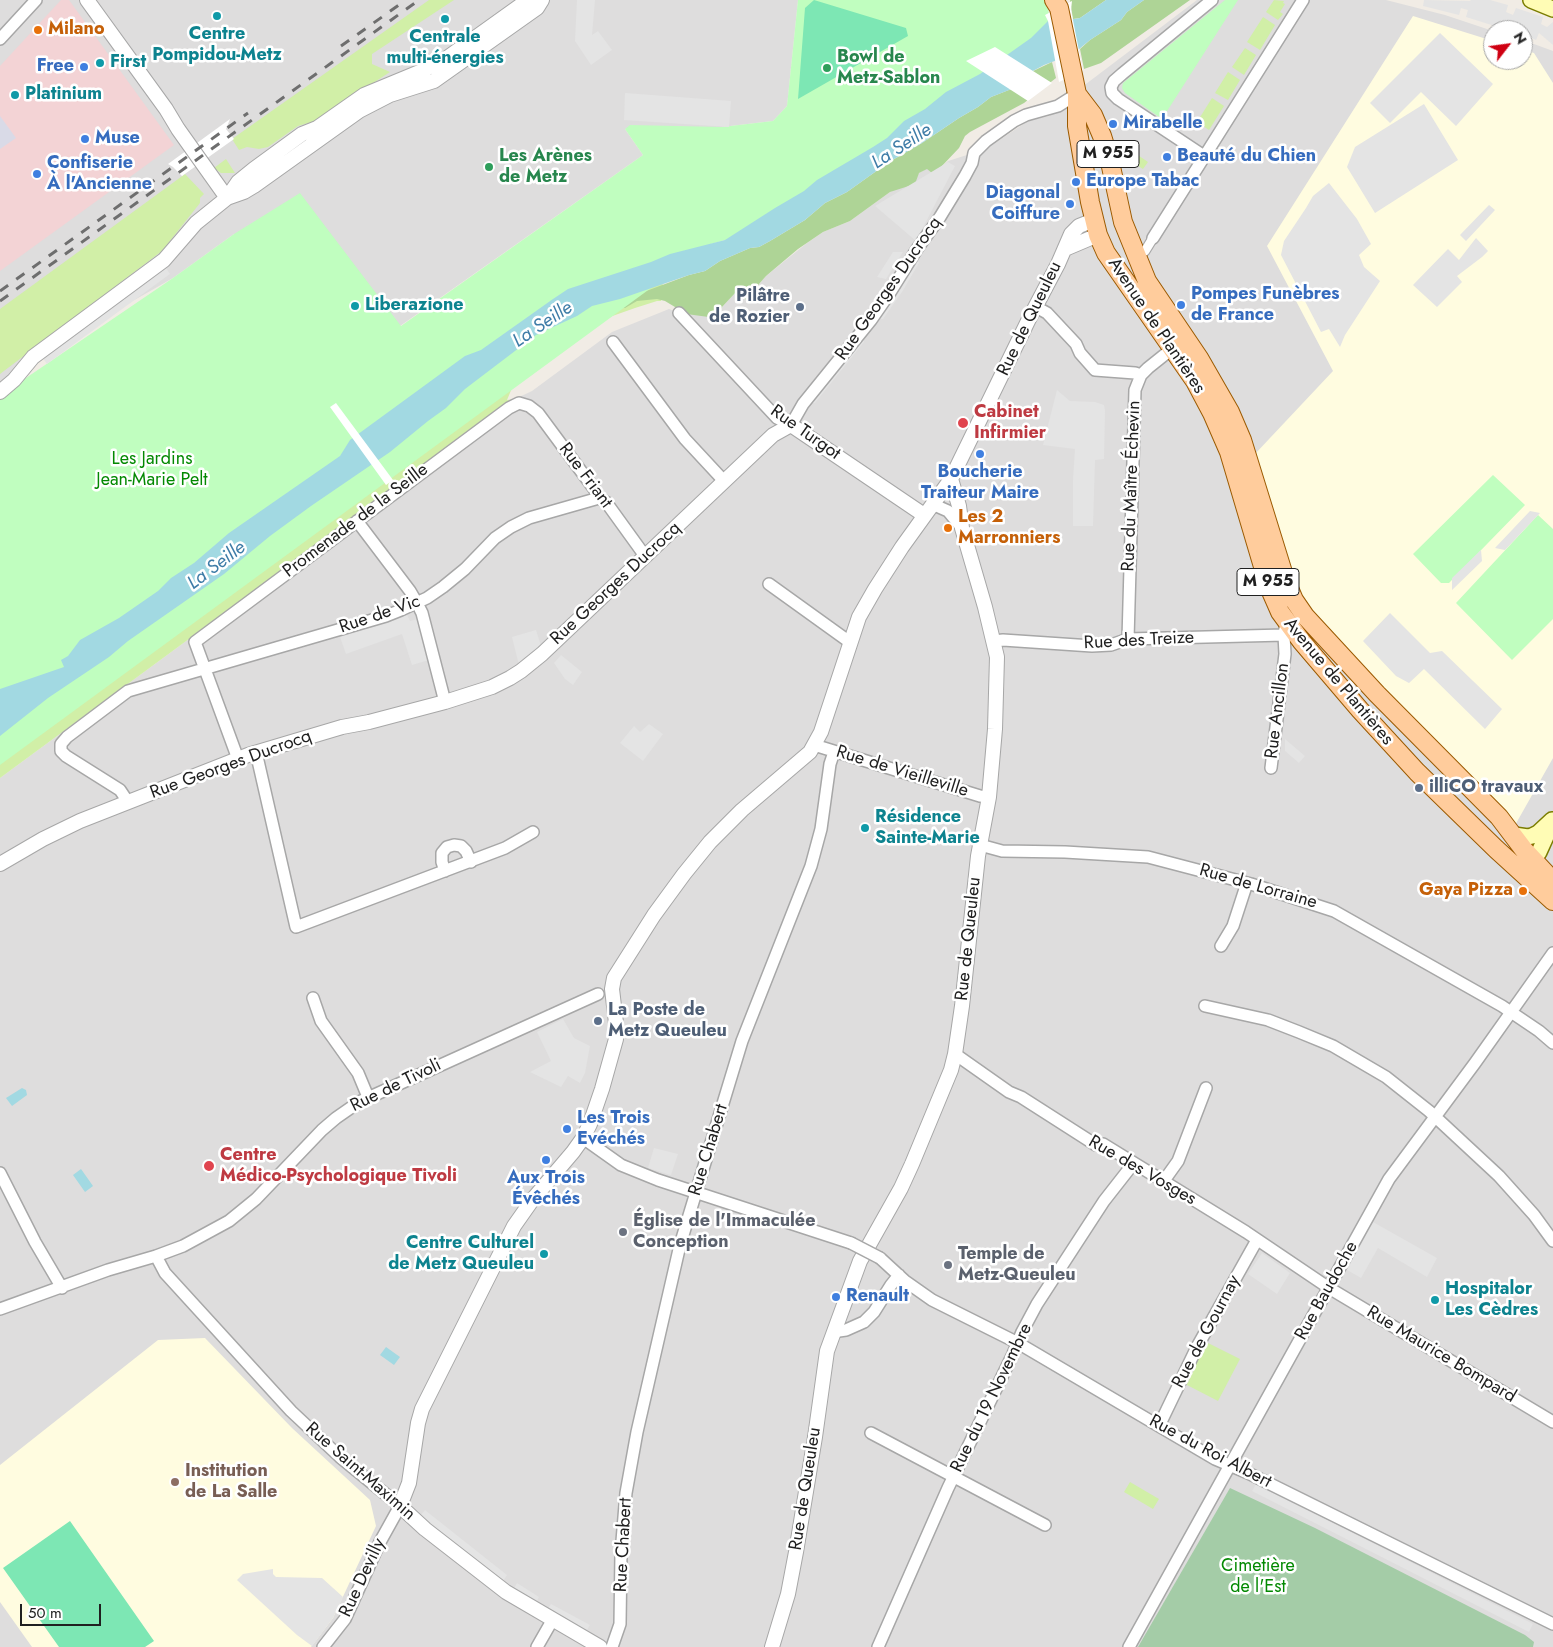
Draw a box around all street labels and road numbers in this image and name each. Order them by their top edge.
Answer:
road number: M 955 [1077,140,1139,168]
street label: Rue Georges Ducrocq [831,213,947,365]
street label: Avenue de Plantières [1103,254,1209,398]
street label: Rue de Queuleu [993,258,1067,380]
street label: Rue du Maître Échevin [1118,400,1146,572]
street label: Rue Turgot [766,401,844,465]
street label: Rue Friant [553,439,617,513]
street label: Promenade de la Seille [279,459,433,583]
street label: Rue Georges Ducrocq [546,518,686,650]
road number: M 955 [1237,568,1299,596]
street label: Rue de Vic [337,591,423,639]
street label: Avenue de Plantières [1279,614,1397,750]
street label: Rue des Treize [1083,627,1195,655]
street label: Rue Ancillon [1261,662,1295,760]
street label: Rue Georges Ducrocq [147,726,315,804]
street label: Rue de Vieilleville [833,742,971,802]
street label: Rue de Lorraine [1197,860,1319,914]
street label: Rue de Queuleu [952,876,986,1002]
street label: Rue de Tivoli [347,1055,445,1117]
street label: Rue Chabert [685,1102,733,1198]
street label: Rue des Vosges [1084,1131,1200,1211]
street label: Rue Baudoche [1291,1238,1363,1344]
street label: Rue de Gournay [1168,1272,1246,1392]
street label: Rue Maurice Bompard [1362,1302,1520,1408]
street label: Rue du 19 Novembre [947,1320,1037,1476]
street label: Rue du Roi Albert [1145,1411,1275,1493]
street label: Rue Saint-Maximin [301,1418,419,1526]
street label: Rue de Queuleu [786,1426,826,1552]
street label: Rue Chabert [611,1497,637,1593]
street label: Rue Devilly [335,1535,391,1621]

